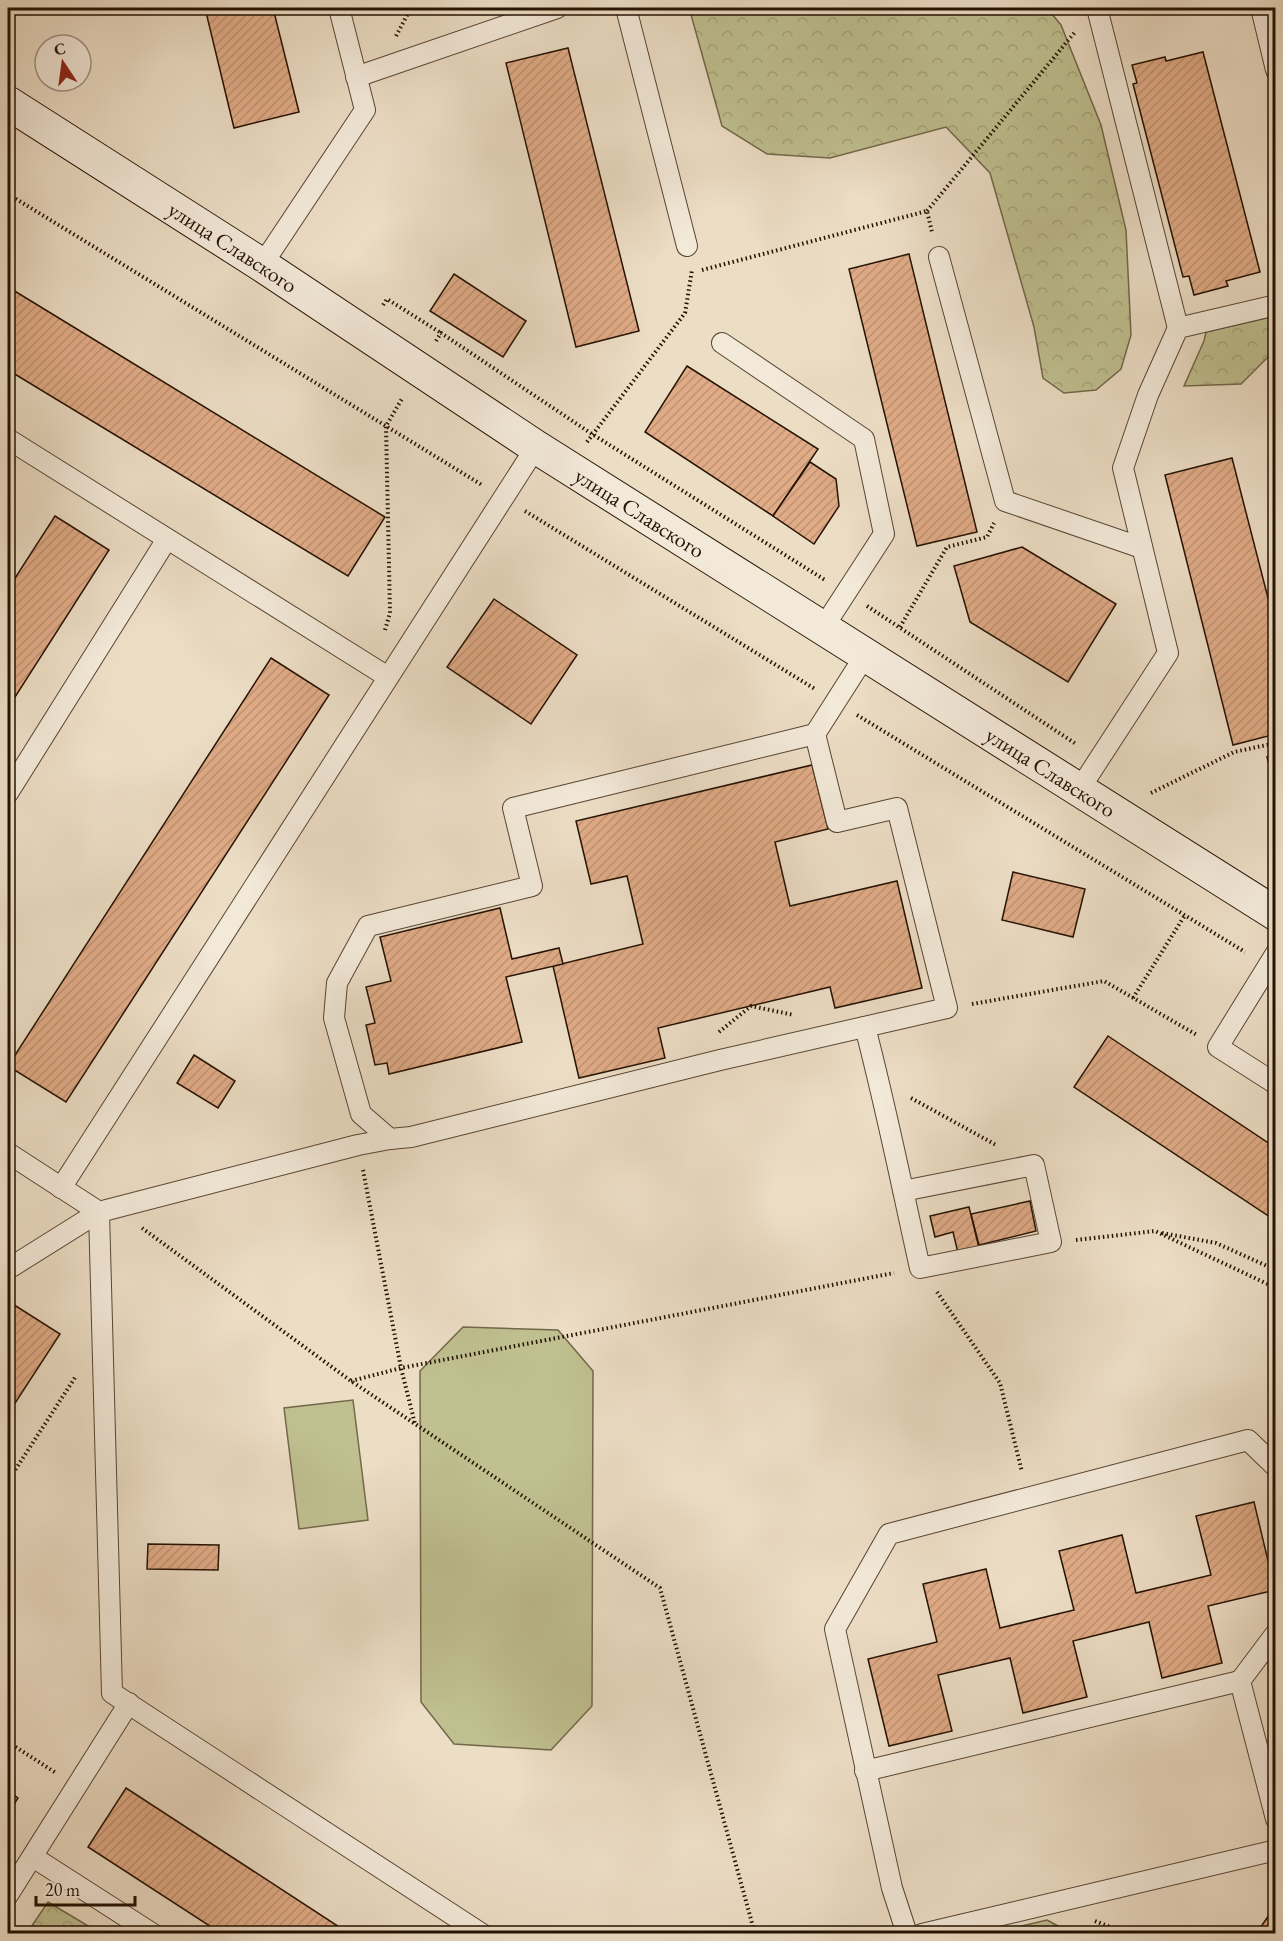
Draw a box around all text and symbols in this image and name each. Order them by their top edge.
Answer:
north arrow [33,33,93,93]
text: С [52,37,68,60]
street label: улица Славского [162,195,303,300]
street label: улица Славского [569,461,710,565]
street label: улица Славского [980,720,1121,824]
scale bar [36,1869,135,1907]
text: 20 m [45,1878,80,1901]

